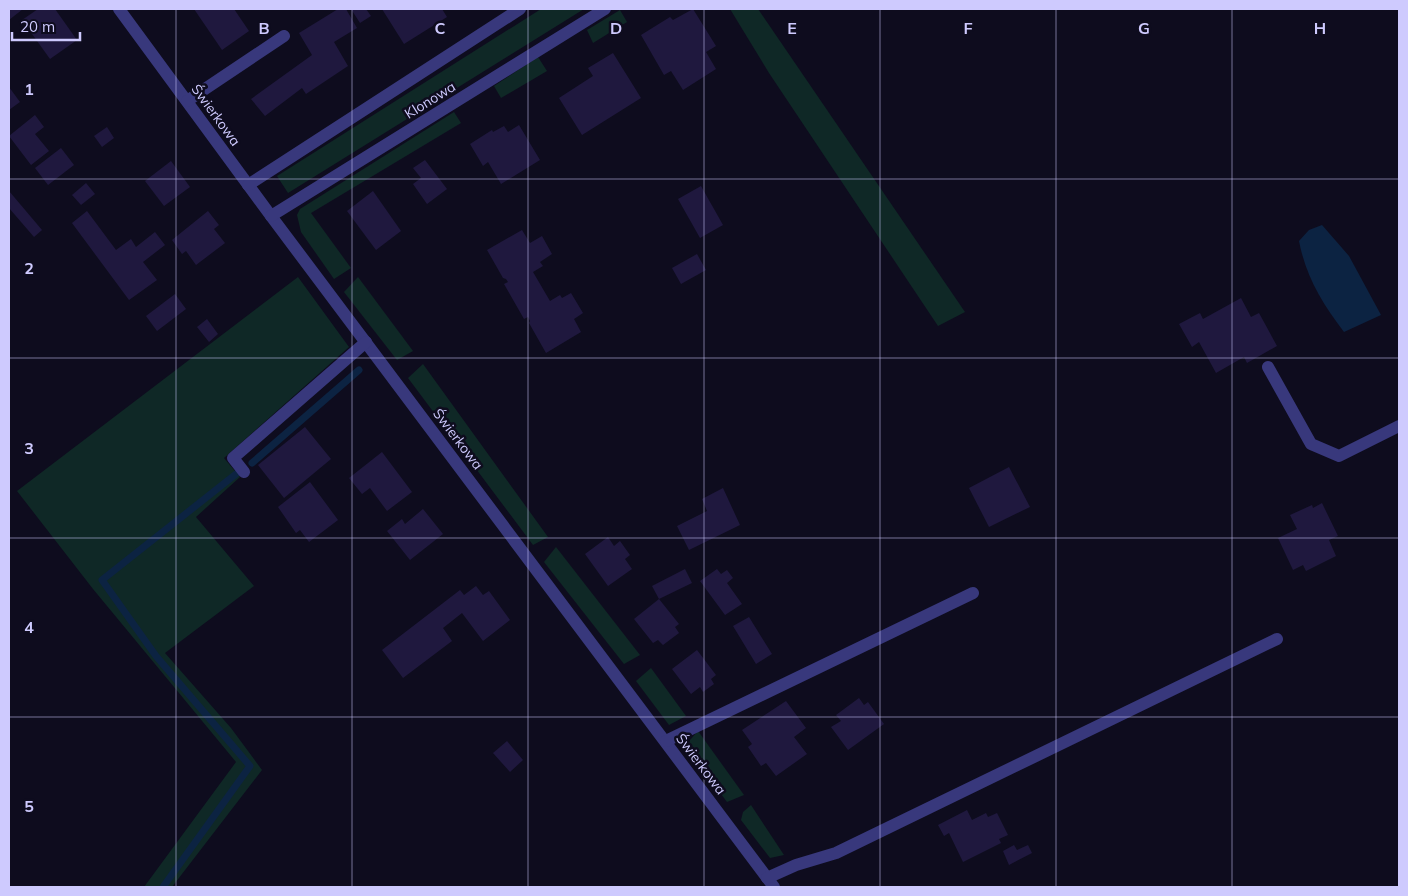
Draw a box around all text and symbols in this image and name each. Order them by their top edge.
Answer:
scale bar [12,10,80,42]
text: 20 m [20,17,55,36]
text: B [258,18,270,38]
text: C [435,18,446,38]
text: D [610,18,622,38]
text: E [787,18,797,38]
text: F [963,18,973,38]
text: G [1138,18,1150,38]
text: H [1314,18,1326,38]
street label: Klonowa [401,77,459,123]
text: 1 [24,79,34,99]
street label: Świerkowa [188,81,244,149]
text: 2 [24,258,34,278]
street label: Świerkowa [429,405,487,473]
text: 3 [24,438,34,458]
text: 4 [24,617,34,637]
street label: Świerkowa [672,730,730,798]
text: 5 [24,796,34,816]

